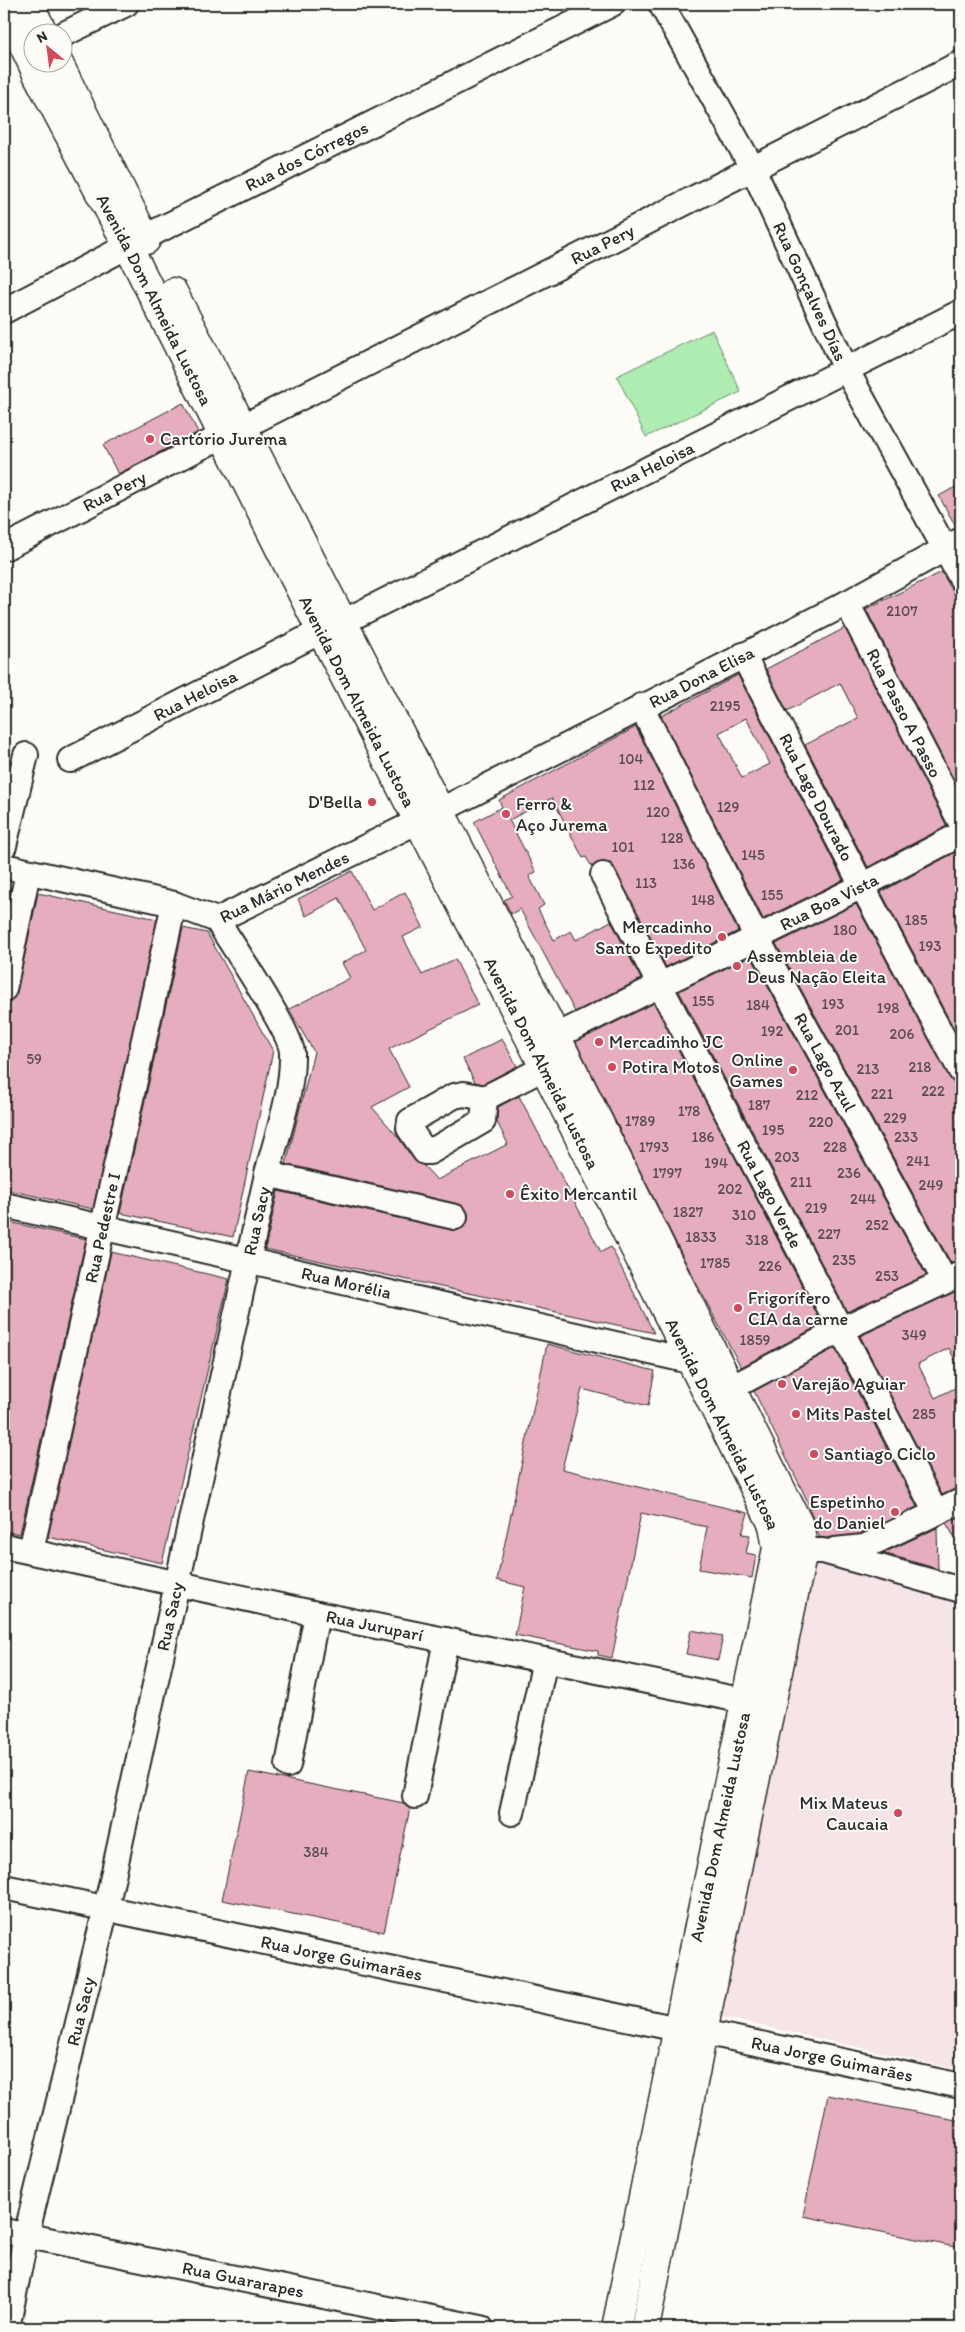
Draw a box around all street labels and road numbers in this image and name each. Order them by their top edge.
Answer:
street label: Rua dos Córregos [241,116,372,196]
street label: Avenida Dom Almeida Lustosa [91,190,218,410]
street label: Rua Gonçalves Días [768,218,852,365]
street label: Rua Pery [567,219,638,270]
street label: Rua Heloisa [607,436,699,497]
street label: Rua Pery [79,466,150,517]
street label: Avenida Dom Almeida Lustosa [294,592,421,812]
street label: Rua Dona Elisa [645,641,758,713]
street label: Rua Passo A Passo [861,645,947,781]
street label: Rua Heloisa [150,665,242,726]
street label: Rua Lago Dourado [774,730,858,865]
street label: Rua Mário Mendes [216,846,353,928]
street label: Rua Boa Vista [776,868,883,936]
street label: Avenida Dom Almeida Lustosa [479,954,605,1173]
street label: Rua Lago Azul [789,1009,861,1115]
street label: Rua Lago Verde [732,1136,807,1252]
street label: Rua Pedestre I [80,1171,125,1285]
street label: Rua Sacy [238,1184,275,1258]
street label: Rua Morélia [299,1262,394,1304]
street label: Avenida Dom Almeida Lustosa [660,1315,785,1532]
street label: Rua Sacy [152,1579,188,1653]
street label: Rua Juruparí [324,1605,425,1646]
street label: Avenida Dom Almeida Lustosa [685,1709,755,1944]
street label: Rua Jorge Guimarães [259,1930,424,1986]
street label: Rua Sacy [62,1974,100,2048]
street label: Rua Jorge Guimarães [749,2031,915,2087]
street label: Rua Guararapes [180,2256,306,2303]

